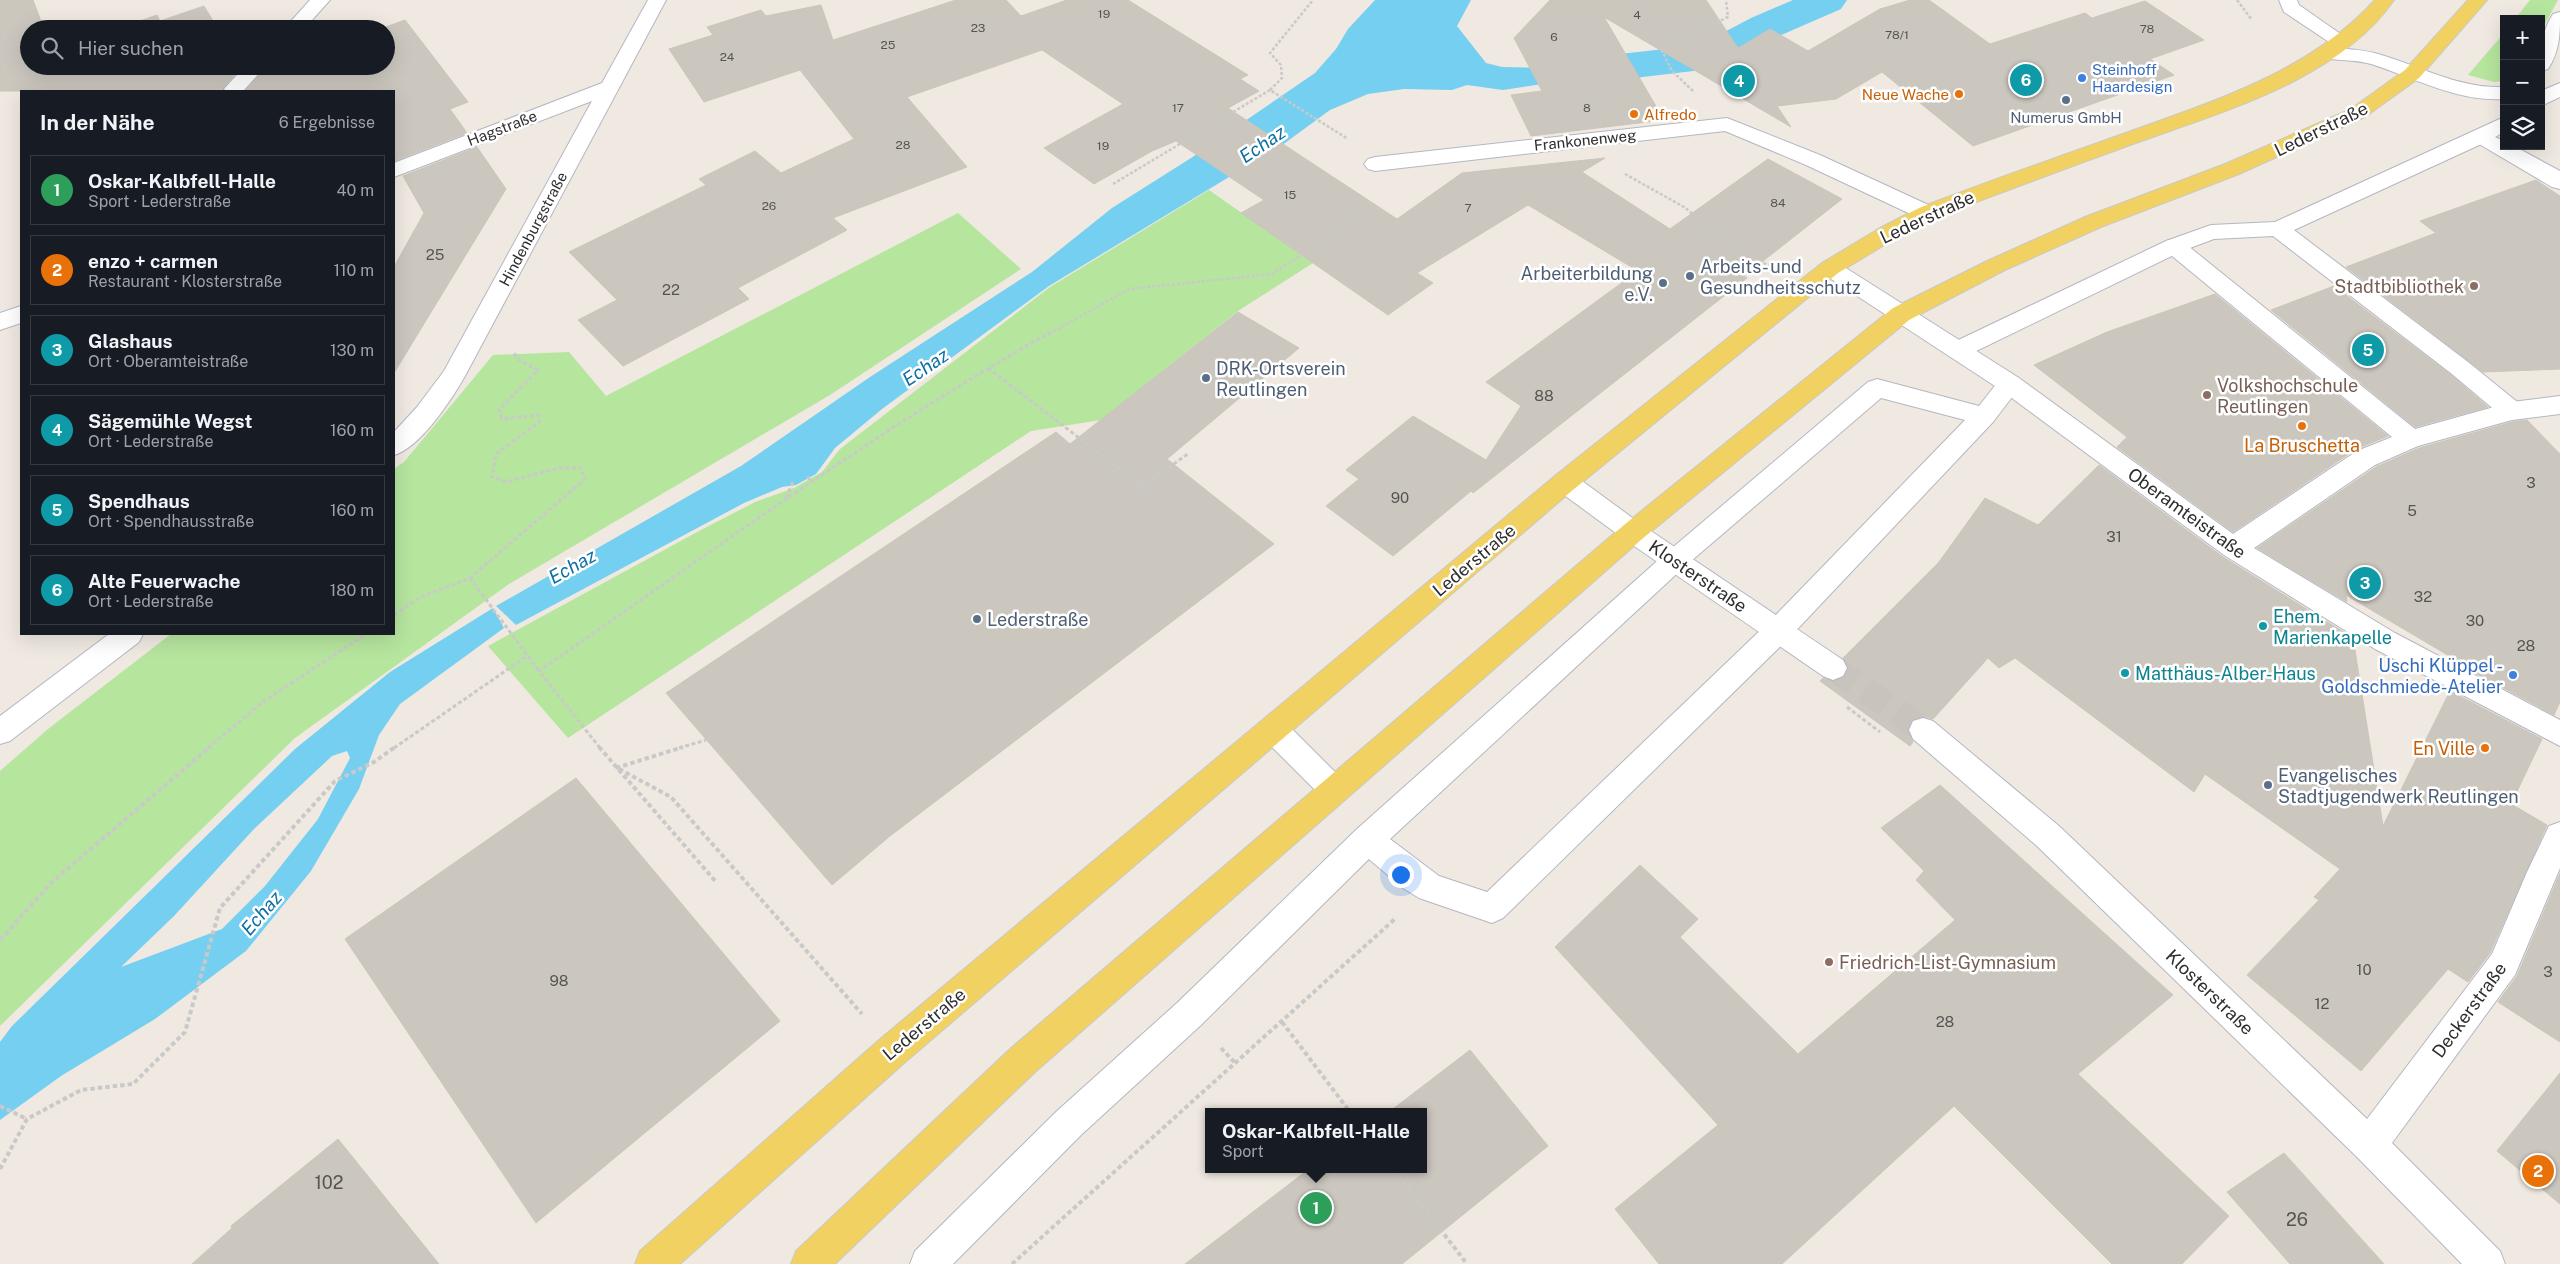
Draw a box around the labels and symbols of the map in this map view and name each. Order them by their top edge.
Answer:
house number: 19 [1098,7,1110,21]
house number: 4 [1633,8,1641,22]
house number: 23 [971,21,985,35]
house number: 78 [2140,22,2155,36]
house number: 78/1 [1885,28,1909,42]
house number: 6 [1550,30,1558,44]
house number: 25 [881,38,896,52]
house number: 24 [720,50,735,64]
pin: 6 [2010,61,2042,99]
place label: Steinhoff Haardesign [2092,61,2172,95]
pin: 4 [1723,62,1755,100]
marker: Steinhoff Haardesign [2076,72,2088,84]
place label: Neue Wache [1862,86,1949,103]
marker: Neue Wache [1953,88,1965,100]
marker: Numerus GmbH [2060,94,2072,106]
street label: Lederstraße [2271,97,2371,161]
house number: 17 [1172,101,1184,115]
house number: 8 [1583,101,1591,115]
place label: Alfredo [1644,106,1696,123]
street label: Hagstraße [465,107,539,149]
marker: Alfredo [1628,108,1640,120]
place label: Numerus GmbH [2010,109,2122,126]
water label: Echaz [1235,121,1289,167]
street label: Frankonenweg [1533,126,1637,154]
house number: 28 [896,138,911,152]
house number: 19 [1097,139,1109,153]
street label: Hindenburgstraße [496,169,570,289]
street label: Lederstraße [1877,186,1977,248]
house number: 15 [1284,188,1297,202]
house number: 84 [1770,196,1786,210]
house number: 26 [762,199,776,213]
house number: 7 [1464,201,1472,215]
house number: 25 [426,246,444,263]
place label: Arbeits- und Gesundheitsschutz [1700,256,1861,298]
place label: Arbeiterbildung e.V. [1521,263,1653,305]
marker: Arbeits- und Gesundheitsschutz [1684,270,1696,282]
place label: Stadtbibliothek [2334,276,2464,297]
marker: Arbeiterbildung e.V. [1657,277,1669,289]
marker: Stadtbibliothek [2468,280,2480,292]
house number: 22 [662,281,680,298]
pin: 5 [2352,331,2384,369]
water label: Echaz [898,344,952,390]
place label: DRK-Ortsverein Reutlingen [1216,358,1346,400]
marker: DRK-Ortsverein Reutlingen [1200,372,1212,384]
place label: Volkshochschule Reutlingen [2217,375,2358,417]
house number: 88 [1534,387,1554,404]
marker: Volkshochschule Reutlingen [2201,389,2213,401]
marker: La Bruschetta [2296,420,2308,432]
place label: La Bruschetta [2244,435,2360,456]
street label: Oberamteistraße [2124,463,2250,563]
house number: 3 [2526,474,2536,491]
house number: 90 [1391,489,1409,506]
house number: 5 [2407,502,2417,519]
street label: Lederstraße [1428,519,1520,601]
house number: 31 [2106,528,2122,545]
street label: Klosterstraße [1645,536,1751,616]
water label: Echaz [544,544,600,588]
pin: 3 [2349,564,2381,602]
house number: 32 [2414,588,2432,605]
place label: Ehem. Marienkapelle [2273,606,2392,648]
place label: Lederstraße [987,609,1089,630]
house number: 30 [2466,612,2484,629]
marker: Lederstraße [971,613,983,625]
marker: Ehem. Marienkapelle [2257,620,2269,632]
house number: 28 [2517,637,2535,654]
place label: Uschi Klüppel - Goldschmiede-Atelier [2321,655,2503,697]
place label: Matthäus-Alber-Haus [2135,663,2316,684]
marker: Matthäus-Alber-Haus [2119,667,2131,679]
marker: Uschi Klüppel - Goldschmiede-Atelier [2507,669,2519,681]
place label: En Ville [2413,738,2475,759]
marker: En Ville [2479,742,2491,754]
place label: Evangelisches Stadtjugendwerk Reutlingen [2278,765,2519,807]
marker: Evangelisches Stadtjugendwerk Reutlingen [2262,779,2274,791]
your location [1388,862,1414,888]
water label: Echaz [236,887,286,939]
street label: Klosterstraße [2162,945,2258,1039]
place label: Friedrich-List-Gymnasium [1839,952,2056,973]
marker: Friedrich-List-Gymnasium [1823,956,1835,968]
street label: Deckerstraße [2427,958,2511,1062]
house number: 10 [2356,961,2372,978]
house number: 3 [2543,963,2553,980]
house number: 98 [550,972,568,989]
street label: Lederstraße [878,983,970,1065]
house number: 12 [2314,995,2330,1012]
house number: 28 [1936,1013,1954,1030]
pin: 2 [2522,1152,2554,1190]
house number: 102 [314,1172,344,1193]
pin: 1 [1300,1189,1332,1227]
house number: 26 [2286,1209,2308,1230]

